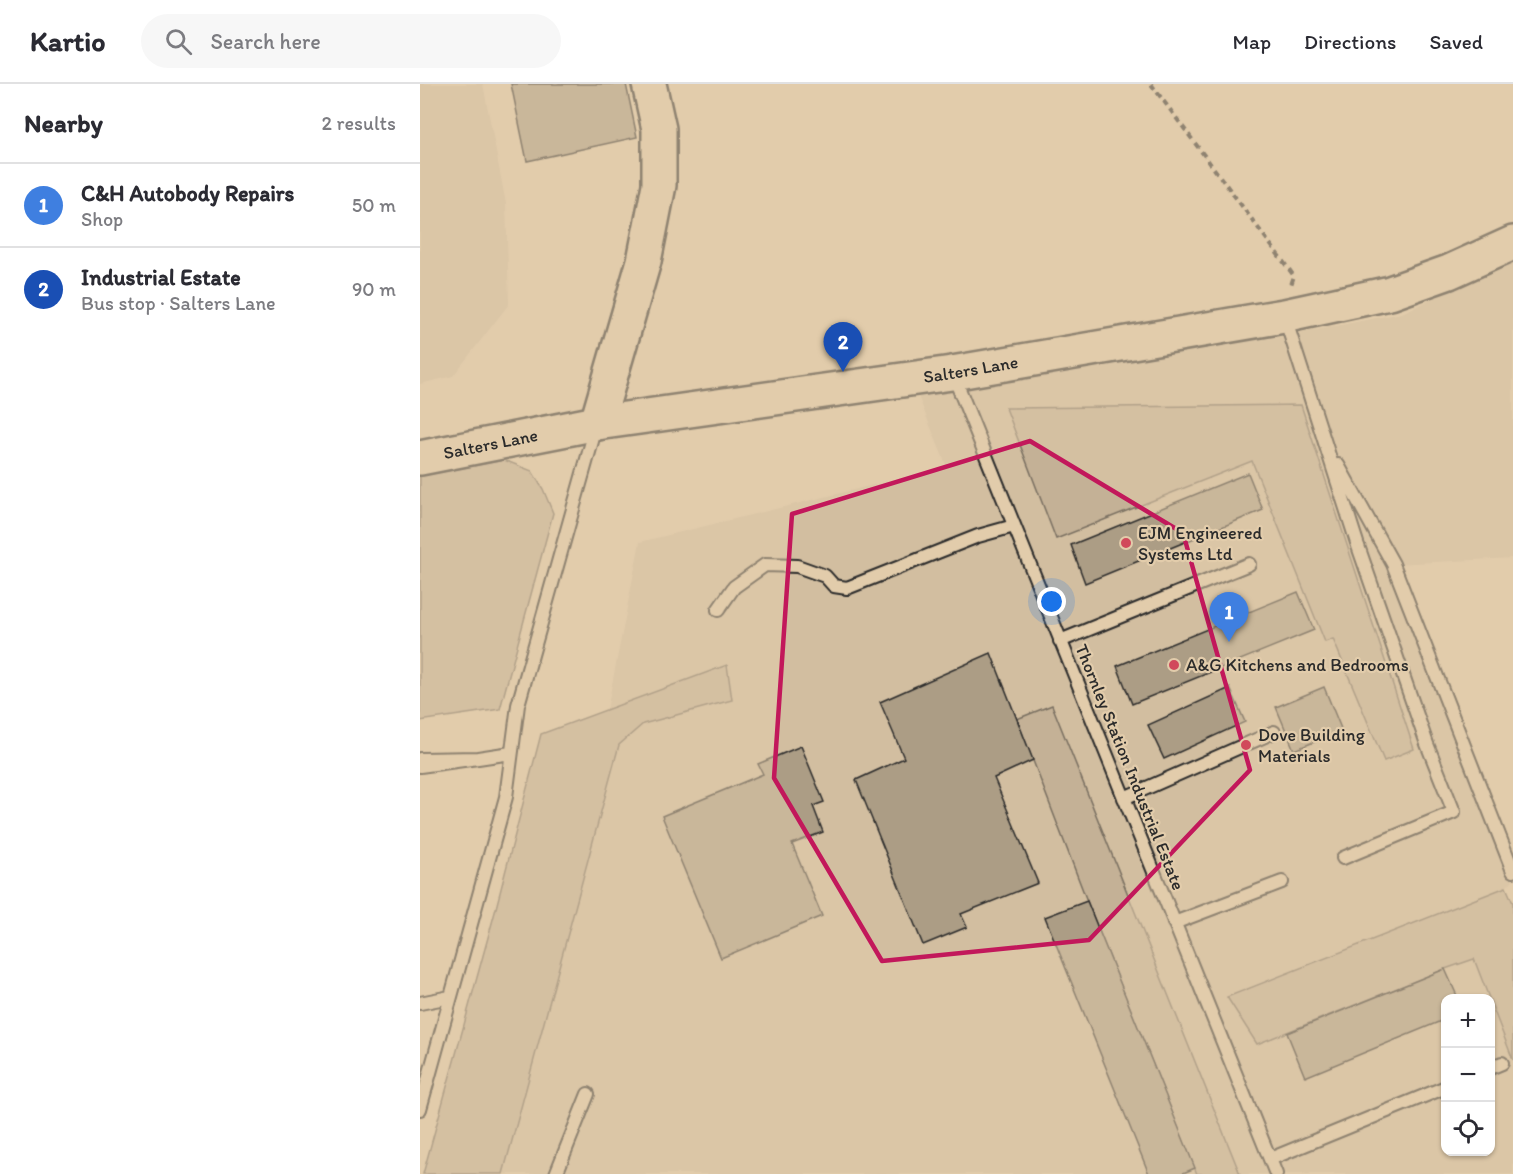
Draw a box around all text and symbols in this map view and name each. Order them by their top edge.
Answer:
search box [141,14,561,68]
text: Kartio [30,24,105,58]
icon: search [162,25,195,58]
text: Search here [210,28,321,55]
text: Map [1233,29,1271,54]
text: Directions [1304,29,1396,54]
text: Saved [1429,29,1483,54]
text: Nearby [24,107,103,139]
text: 2 results [322,111,396,135]
text: C&H Autobody Repairs [81,180,294,207]
text: 1 [39,193,48,217]
text: 50 m [352,193,396,217]
text: Shop [81,207,123,231]
text: Industrial Estate [81,264,241,291]
text: 2 [38,277,49,301]
text: 90 m [352,277,396,301]
text: Bus stop · Salters Lane [81,291,276,315]
pin: 2 [824,322,862,372]
street label: Salters Lane [922,351,1020,388]
street label: Salters Lane [442,424,540,464]
place label: EJM Engineered Systems Ltd [1138,522,1262,565]
marker: EJM Engineered Systems Ltd [1119,536,1133,550]
your location [1037,587,1066,616]
pin: 1 [1210,592,1248,642]
street label: Thornley Station Industrial Estate [1070,641,1190,893]
place label: A&G Kitchens and Bedrooms [1186,654,1409,676]
marker: A&G Kitchens and Bedrooms [1167,658,1181,672]
place label: Dove Building Materials [1258,724,1366,767]
marker: Dove Building Materials [1239,738,1253,752]
map controls [1441,994,1495,1156]
button: + [1441,994,1495,1048]
button: − [1441,1048,1495,1102]
button: locate [1441,1102,1495,1156]

